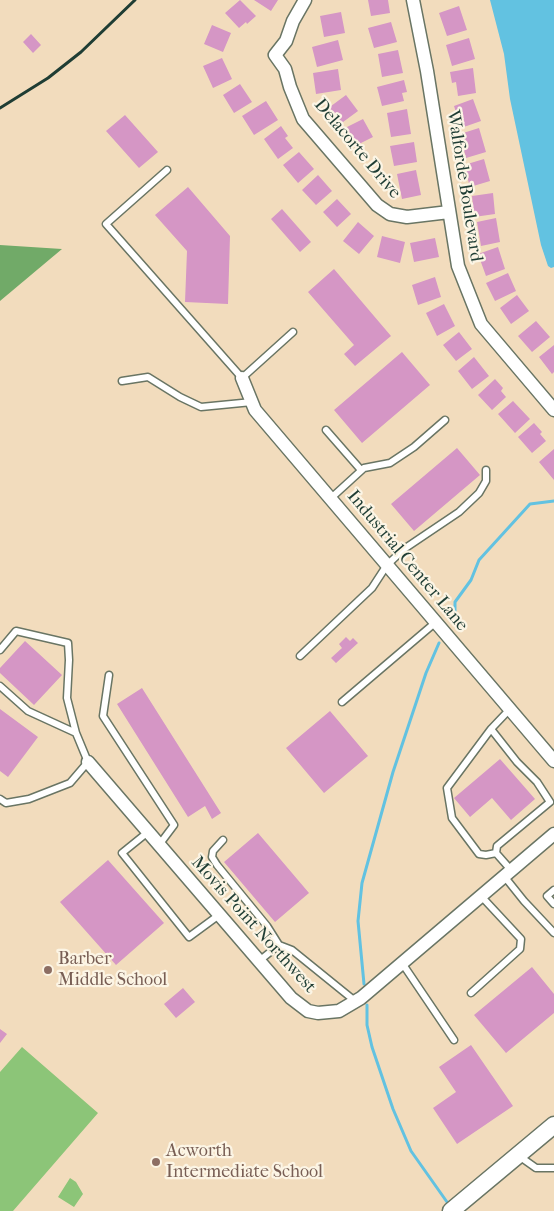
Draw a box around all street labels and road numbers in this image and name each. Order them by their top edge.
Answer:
street label: Delacorte Drive [309,95,405,203]
street label: Walforde Boulevard [441,109,487,263]
street label: Industrial Center Lane [342,486,472,636]
street label: Movis Point Northwest [186,852,320,998]

